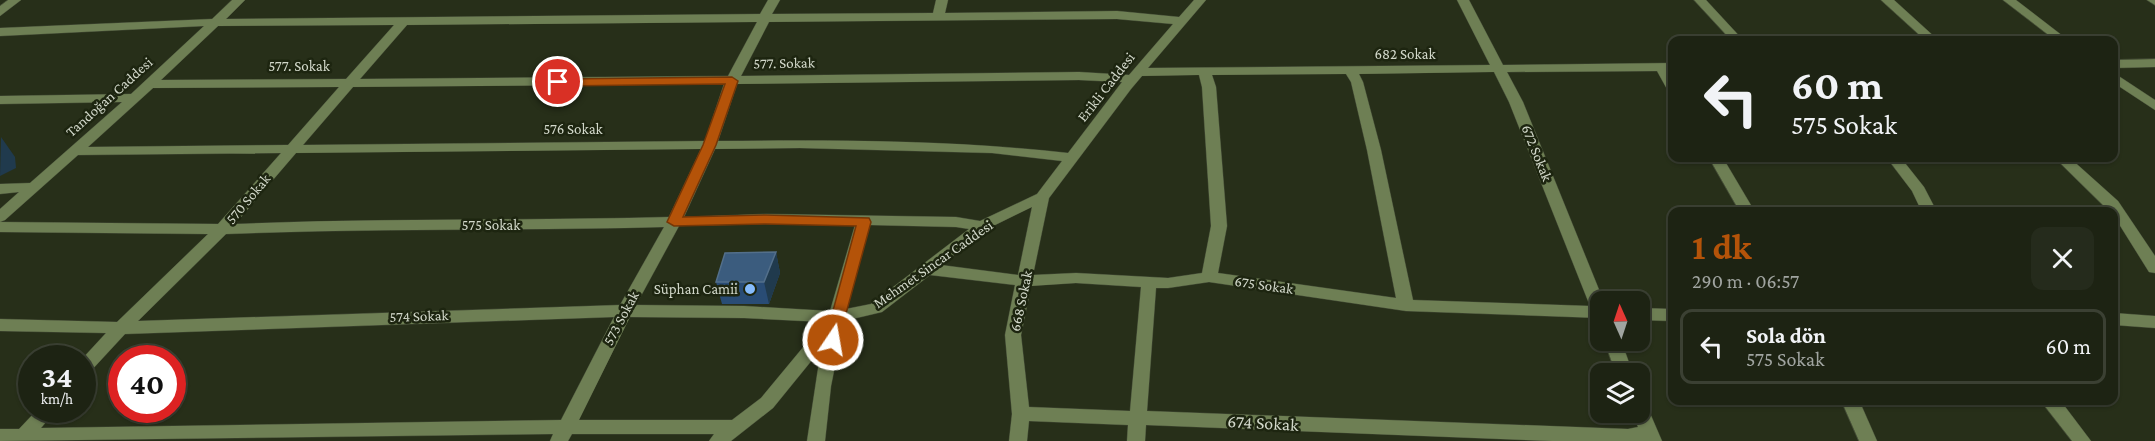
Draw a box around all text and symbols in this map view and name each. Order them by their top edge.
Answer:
street label: 682 Sokak [1374,46,1436,62]
street label: Erikli Caddesi [1074,49,1138,125]
street label: Tandoğan Caddesi [62,54,156,141]
street label: 577. Sokak [753,54,816,72]
pin [532,56,583,107]
street label: 577. Sokak [268,58,331,74]
icon: left [1692,60,1770,138]
text: 60 m [1791,61,1883,108]
icon: arrive [541,65,574,98]
text: 575 Sokak [1791,110,1897,140]
street label: 576 Sokak [543,121,604,137]
street label: 672 Sokak [1518,122,1556,184]
street label: 570 Sokak [222,170,274,227]
street label: 575 Sokak [462,217,521,233]
street label: Mehmet Sincar Caddesi [870,217,996,311]
text: 1 dk [1692,227,1752,267]
button: close [2031,227,2094,290]
street label: 668 Sokak [1007,268,1035,333]
text: 290 m · 06:57 [1692,270,1799,292]
street label: 675 Sokak [1234,273,1295,297]
place label: Süphan Camii [654,281,738,298]
marker: Süphan Camii [743,282,757,296]
street label: 573 Sokak [600,287,642,348]
north arrow [1590,291,1650,351]
map controls [1590,291,1650,423]
street label: 574 Sokak [389,307,450,325]
position arrow [801,308,865,372]
text: Sola dön [1746,323,1826,348]
icon: left [1695,330,1728,363]
text: 60 m [2046,334,2091,359]
speed limit sign: 40 [108,345,186,423]
text: 575 Sokak [1746,348,1825,370]
text: 34 [42,360,72,393]
button: layers [1590,363,1650,423]
text: km/h [41,391,73,407]
street label: 674 Sokak [1227,411,1300,435]

